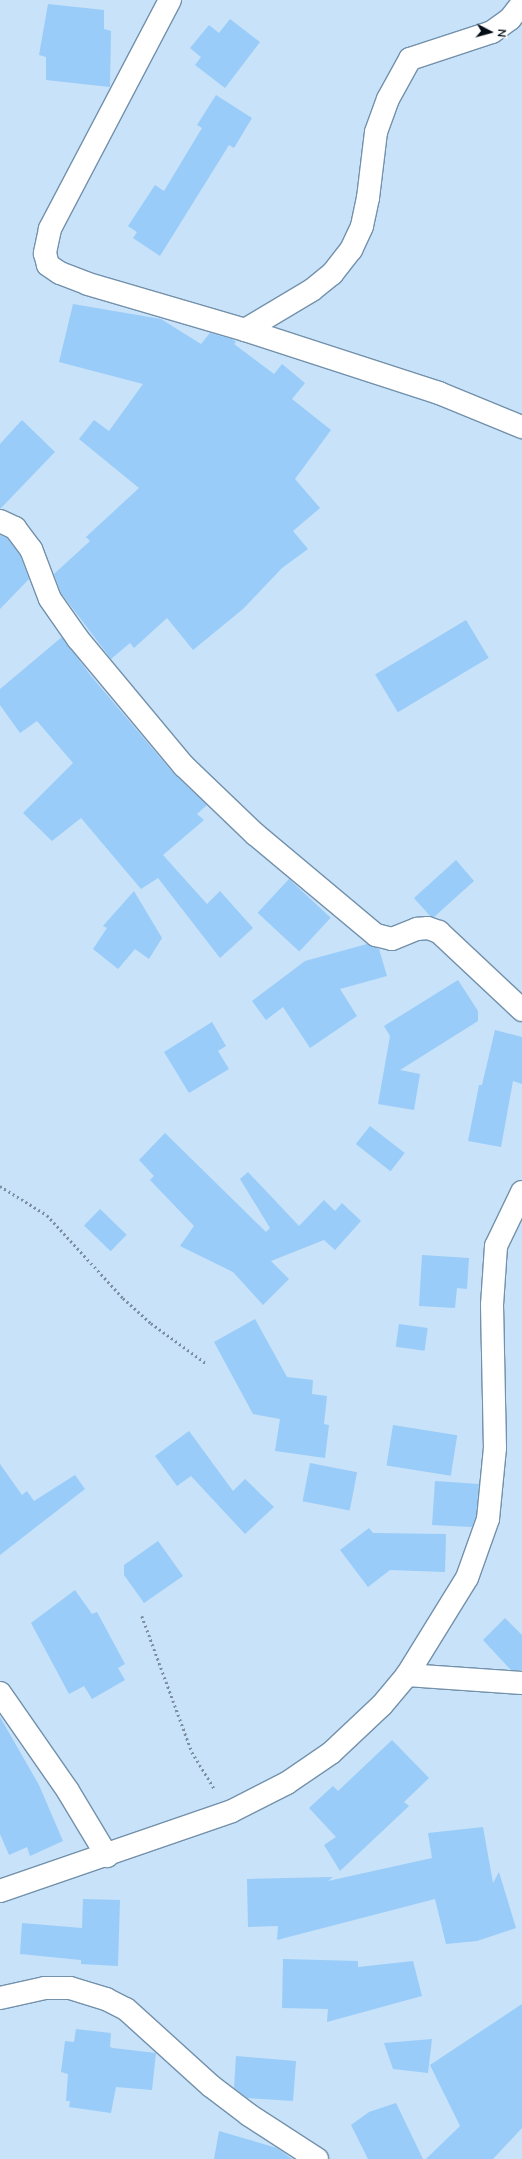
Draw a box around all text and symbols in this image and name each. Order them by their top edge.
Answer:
north arrow [470,12,510,52]
text: N [495,28,509,38]

